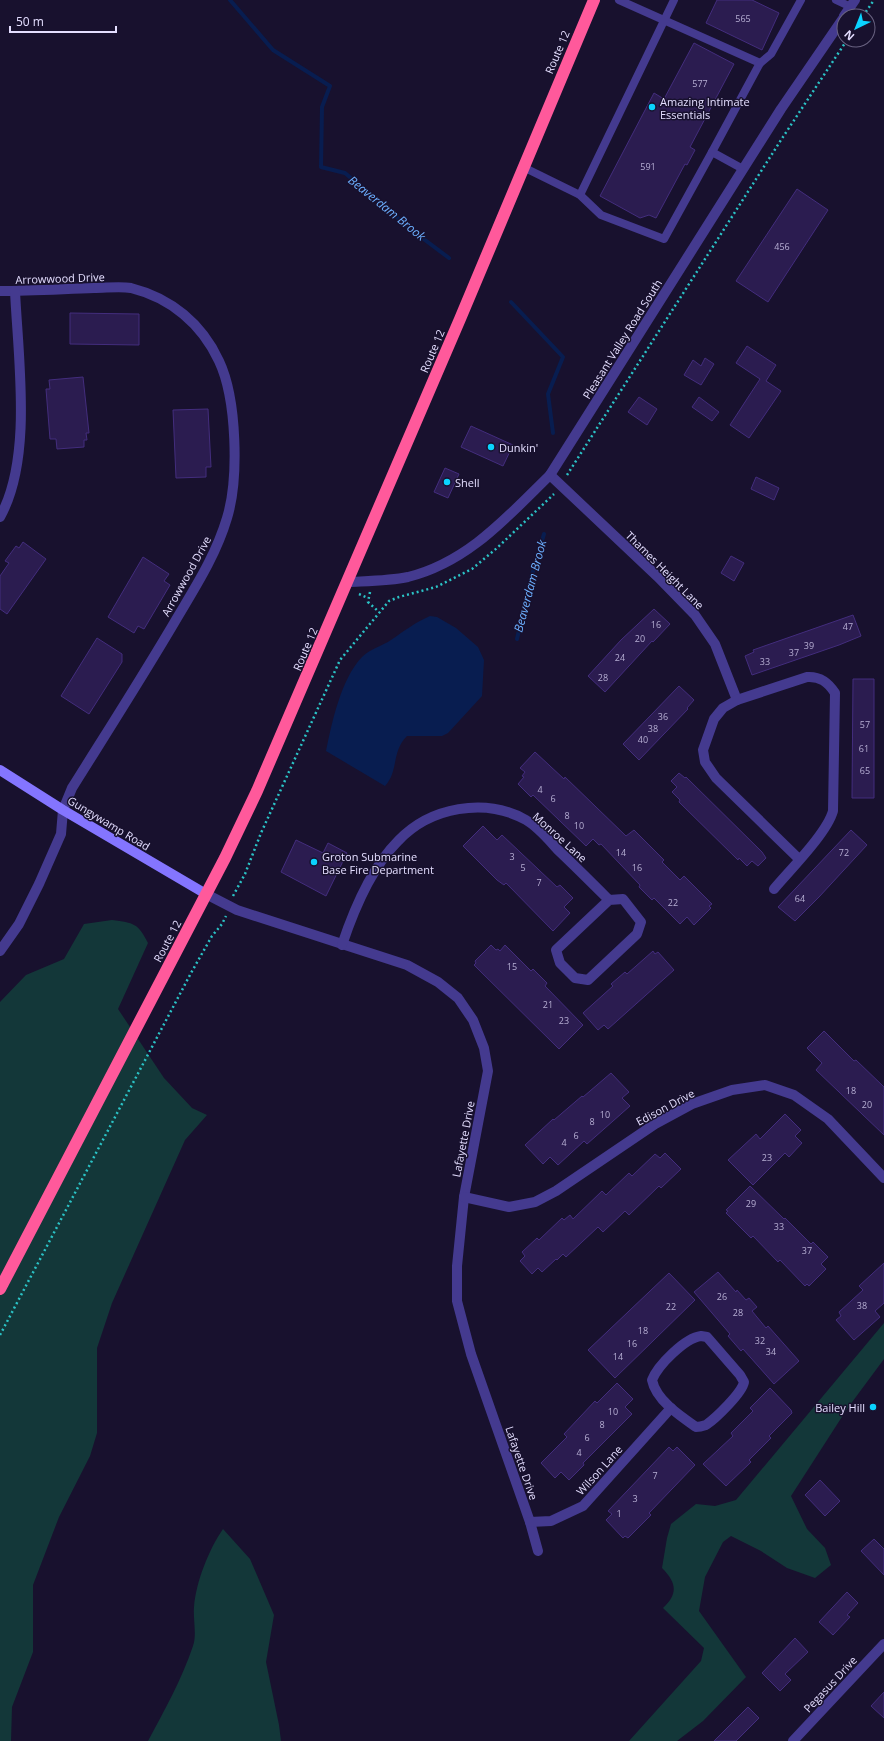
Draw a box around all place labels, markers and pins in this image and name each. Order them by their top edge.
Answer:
place label: Amazing Intimate Essentials [660,94,750,122]
marker: Amazing Intimate Essentials [647,102,657,112]
place label: Dunkin' [499,440,538,455]
marker: Dunkin' [486,442,496,452]
place label: Shell [455,475,480,490]
marker: Shell [442,477,452,487]
place label: Groton Submarine Base Fire Department [322,849,434,877]
marker: Groton Submarine Base Fire Department [309,857,319,867]
place label: Bailey Hill [815,1400,865,1415]
marker: Bailey Hill [868,1402,878,1412]

